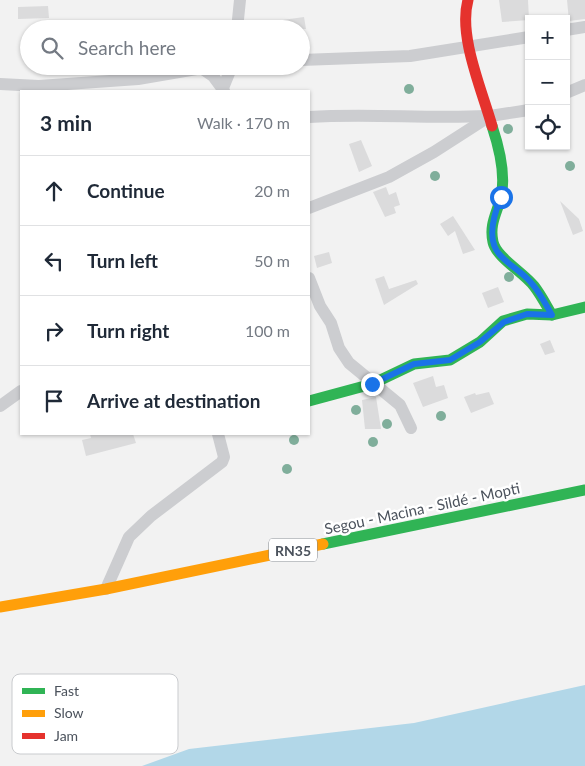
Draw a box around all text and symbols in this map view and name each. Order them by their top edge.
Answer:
map controls [525,15,570,150]
button: + [525,15,570,60]
search box [20,20,310,75]
icon: search [38,34,66,62]
text: Search here [78,36,176,59]
button: − [525,60,570,105]
button: locate [525,105,570,150]
text: 3 min [40,110,92,135]
text: Walk · 170 m [197,113,290,132]
icon: ahead [40,177,68,205]
text: Continue [87,179,165,202]
text: 20 m [254,181,290,200]
route start [490,186,513,209]
icon: left [40,247,68,275]
text: Turn left [87,249,158,272]
text: 50 m [254,251,290,270]
icon: right [40,317,68,345]
text: Turn right [87,319,169,342]
text: 100 m [245,321,290,340]
route end [361,373,384,396]
icon: arrive [40,387,68,415]
text: Arrive at destination [87,389,260,412]
street label: Segou - Macina - Sildé - Mopti [323,478,521,538]
road number: RN35 [269,538,317,562]
legend [12,674,178,754]
text: Fast [54,682,79,699]
text: Slow [54,704,84,721]
text: Jam [54,727,78,744]

